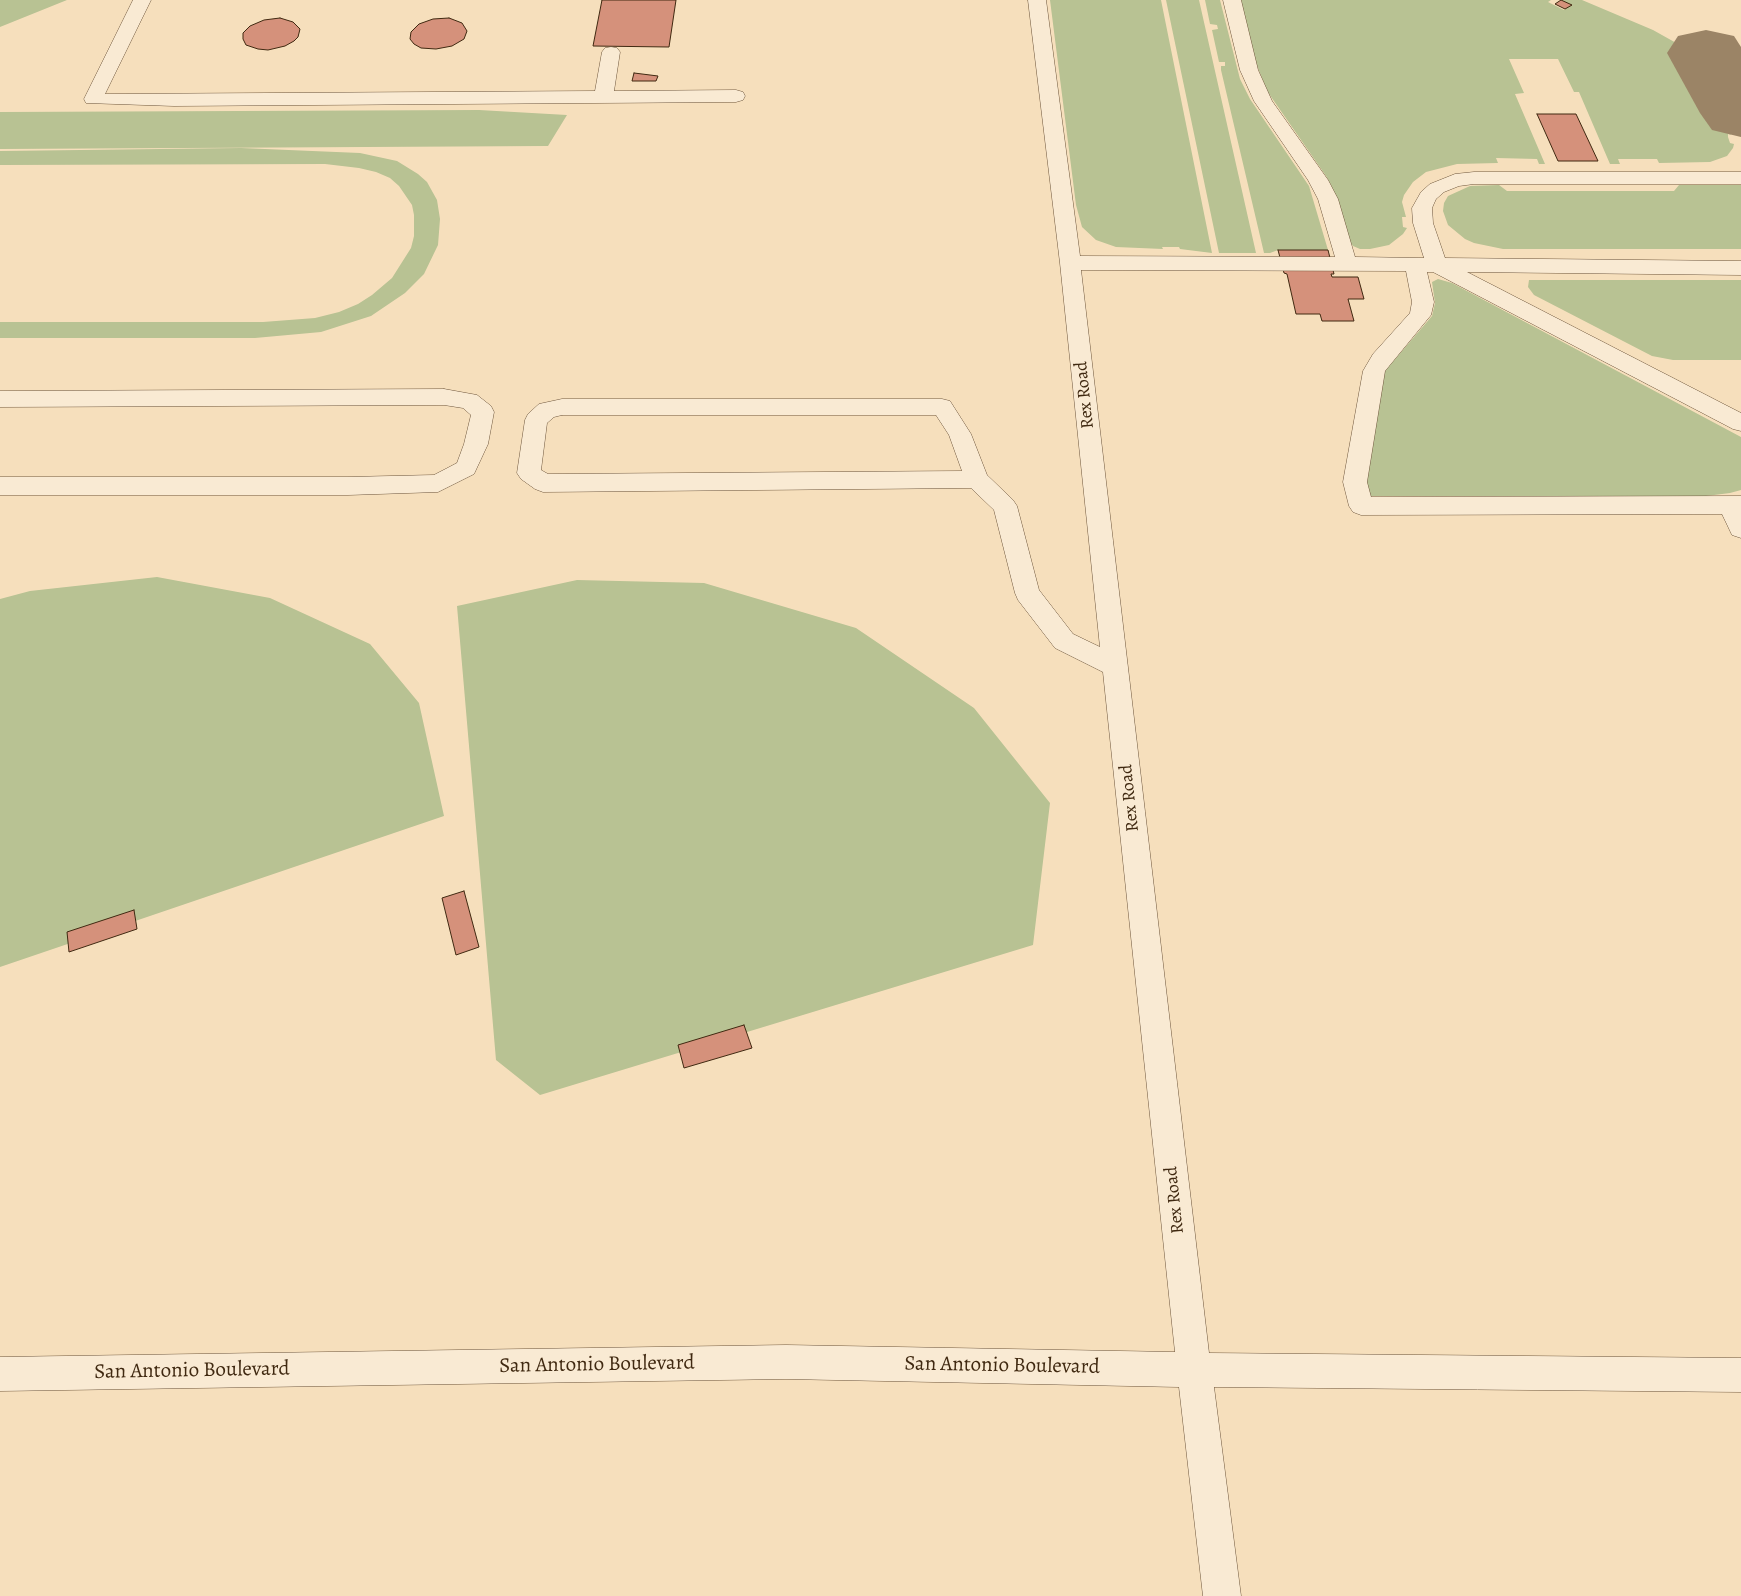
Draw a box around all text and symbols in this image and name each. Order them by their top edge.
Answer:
street label: Rex Road [1071,360,1099,430]
street label: Rex Road [1116,763,1144,833]
street label: Rex Road [1161,1165,1189,1235]
street label: San Antonio Boulevard [499,1351,695,1379]
street label: San Antonio Boulevard [904,1352,1100,1380]
street label: San Antonio Boulevard [94,1357,290,1385]

